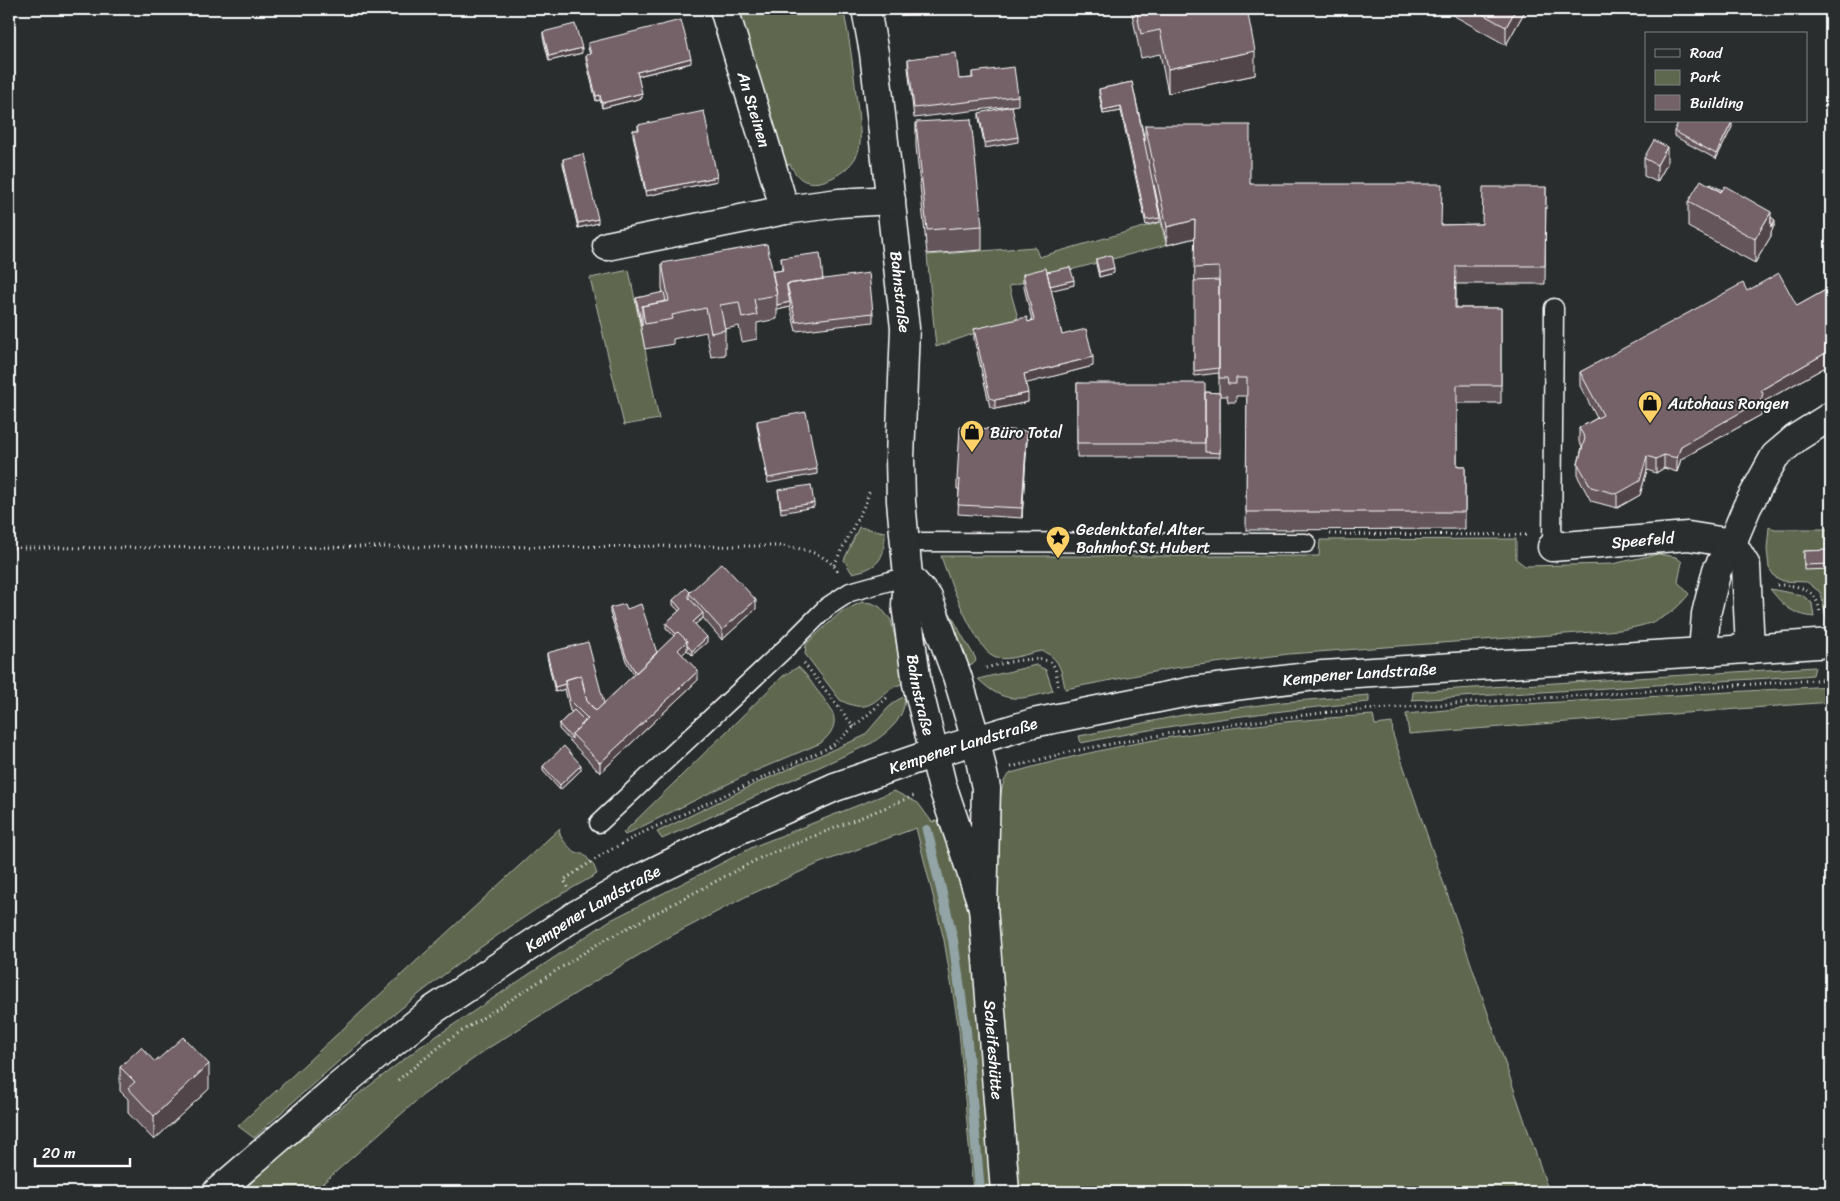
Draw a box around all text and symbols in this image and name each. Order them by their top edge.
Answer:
legend [1645,32,1808,122]
text: Road [1690,40,1723,66]
text: Park [1690,64,1721,90]
street label: An Steinen [729,67,780,151]
text: Building [1690,90,1744,116]
street label: Bahnstraße [882,249,920,333]
place label: Autohaus Rongen [1667,389,1789,418]
shop icon: Autohaus Rongen [1637,390,1663,424]
place label: Büro Total [990,418,1063,447]
shop icon: Büro Total [959,419,985,453]
place label: Gedenktafel Alter Bahnhof St Hubert [1076,515,1210,562]
street label: Speefeld [1610,523,1677,557]
place icon: Gedenktafel Alter Bahnhof St Hubert [1045,525,1071,559]
street label: Bahnstraße [899,653,944,739]
street label: Kempener Landstraße [1281,654,1438,694]
street label: Kempener Landstraße [885,708,1041,782]
street label: Kempener Landstraße [519,856,666,960]
street label: Scheifeshütte [976,999,1012,1101]
scale bar [35,1136,130,1168]
text: 20 m [42,1140,76,1166]

